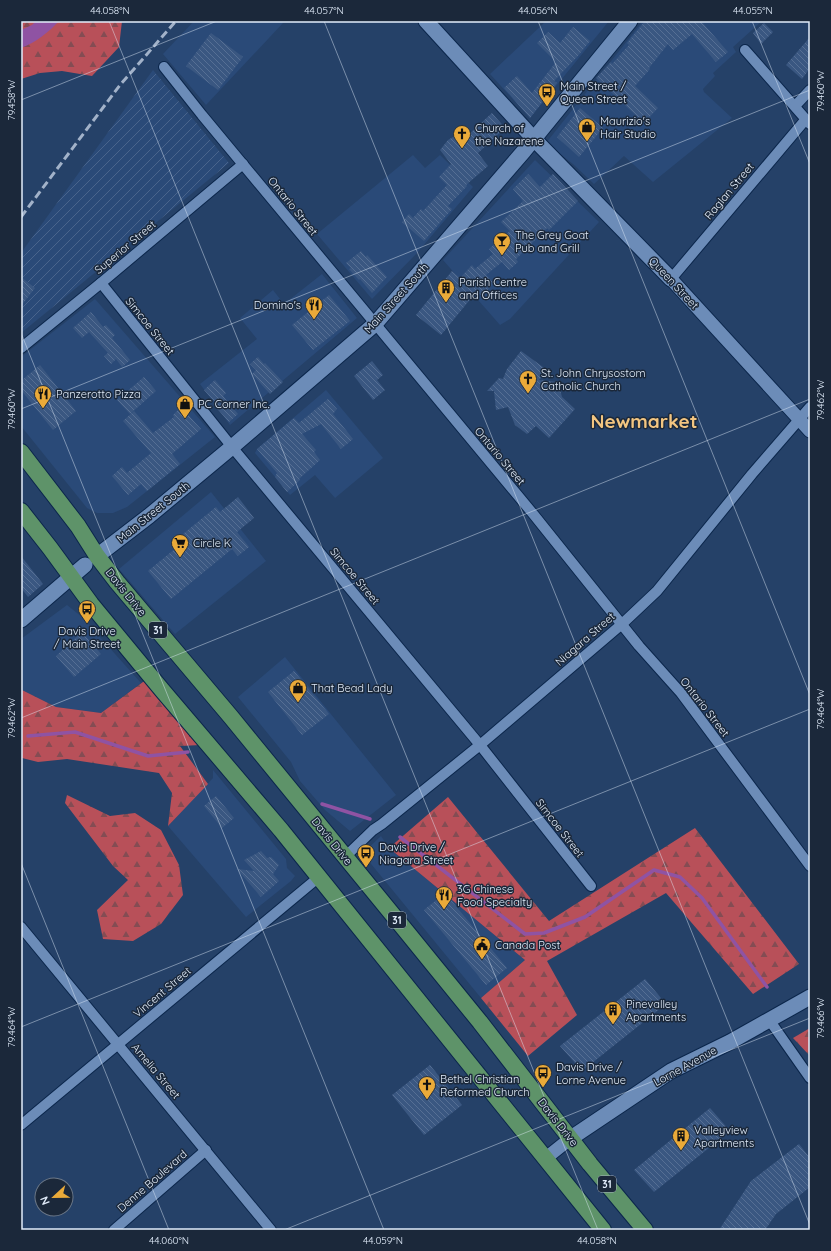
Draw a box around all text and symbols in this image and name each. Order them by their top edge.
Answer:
text: 44.058°N [90,4,130,17]
text: 44.057°N [304,4,344,17]
text: 44.056°N [518,4,558,17]
text: 44.055°N [733,4,773,17]
text: 79.460°W [814,70,827,112]
text: 79.458°W [5,79,18,121]
place label: Main Street / Queen Street [560,79,627,106]
bus stop icon: Main Street / Queen Street [537,82,557,107]
place label: Maurizio's Hair Studio [600,114,656,141]
shop icon: Maurizio's Hair Studio [577,117,597,142]
place label: Church of the Nazarene [475,121,544,148]
church icon: Church of the Nazarene [452,124,472,149]
street label: Raglan Street [701,160,757,222]
street label: Ontario Street [265,174,321,238]
street label: Superior Street [91,217,159,277]
place label: The Grey Goat Pub and Grill [515,228,589,255]
bar icon: The Grey Goat Pub and Grill [492,231,512,256]
street label: Queen Street [646,254,702,312]
street label: Main Street South [361,260,431,336]
place label: Parish Centre and Offices [459,275,527,302]
building icon: Parish Centre and Offices [436,278,456,303]
street label: Simcoe Street [122,294,178,358]
restaurant icon: Domino's [304,295,324,320]
place label: Domino's [254,298,301,312]
place label: St. John Chrysostom Catholic Church [541,366,646,393]
church icon: St. John Chrysostom Catholic Church [518,369,538,394]
text: 79.462°W [814,379,827,421]
restaurant icon: Panzerotto Pizza [33,384,53,409]
place label: Panzerotto Pizza [56,387,141,401]
text: 79.460°W [5,388,18,430]
shop icon: PC Corner Inc. [175,394,195,419]
place label: PC Corner Inc. [198,397,269,411]
district label: Newmarket [591,409,697,433]
street label: Ontario Street [472,424,529,488]
street label: Main Street South [114,478,192,546]
supermarket icon: Circle K [170,533,190,558]
place label: Circle K [193,536,231,550]
street label: Simcoe Street [327,545,383,608]
street label: Davis Drive [103,565,149,619]
bus stop icon: Davis Drive / Main Street [77,599,97,624]
street label: Niagara Street [552,609,618,669]
road number: 31 [149,622,167,638]
place label: Davis Drive / Main Street [54,624,120,651]
street label: Ontario Street [677,675,733,740]
shop icon: That Bead Lady [288,678,308,703]
place label: That Bead Lady [311,681,392,695]
text: 79.464°W [814,688,827,729]
text: 79.462°W [5,697,18,739]
street label: Simcoe Street [533,796,587,860]
street label: Davis Drive [309,814,355,868]
place label: Davis Drive / Niagara Street [379,840,454,867]
bus stop icon: Davis Drive / Niagara Street [356,843,376,868]
place label: 3G Chinese Food Specialty [457,882,532,909]
restaurant icon: 3G Chinese Food Specialty [434,885,454,910]
road number: 31 [388,912,406,928]
public building icon: Canada Post [472,935,492,960]
place label: Canada Post [495,938,560,952]
street label: Vincent Street [130,964,194,1020]
place label: Pinevalley Apartments [626,997,686,1024]
text: 79.466°W [814,997,827,1038]
building icon: Pinevalley Apartments [603,1000,623,1025]
text: 79.464°W [5,1006,18,1047]
street label: Amelia Street [129,1040,183,1102]
street label: Lorne Avenue [651,1043,719,1089]
place label: Davis Drive / Lorne Avenue [556,1060,626,1087]
bus stop icon: Davis Drive / Lorne Avenue [533,1063,553,1088]
place label: Bethel Christian Reformed Church [440,1072,530,1099]
church icon: Bethel Christian Reformed Church [417,1075,437,1100]
street label: Davis Drive [535,1095,581,1149]
place label: Valleyview Apartments [694,1123,754,1150]
building icon: Valleyview Apartments [671,1126,691,1151]
street label: Denne Boulevard [114,1147,190,1215]
road number: 31 [598,1176,616,1192]
north arrow [34,1177,74,1217]
text: N [37,1194,53,1207]
text: 44.060°N [149,1234,189,1247]
text: 44.059°N [363,1234,403,1247]
text: 44.058°N [577,1234,617,1247]

